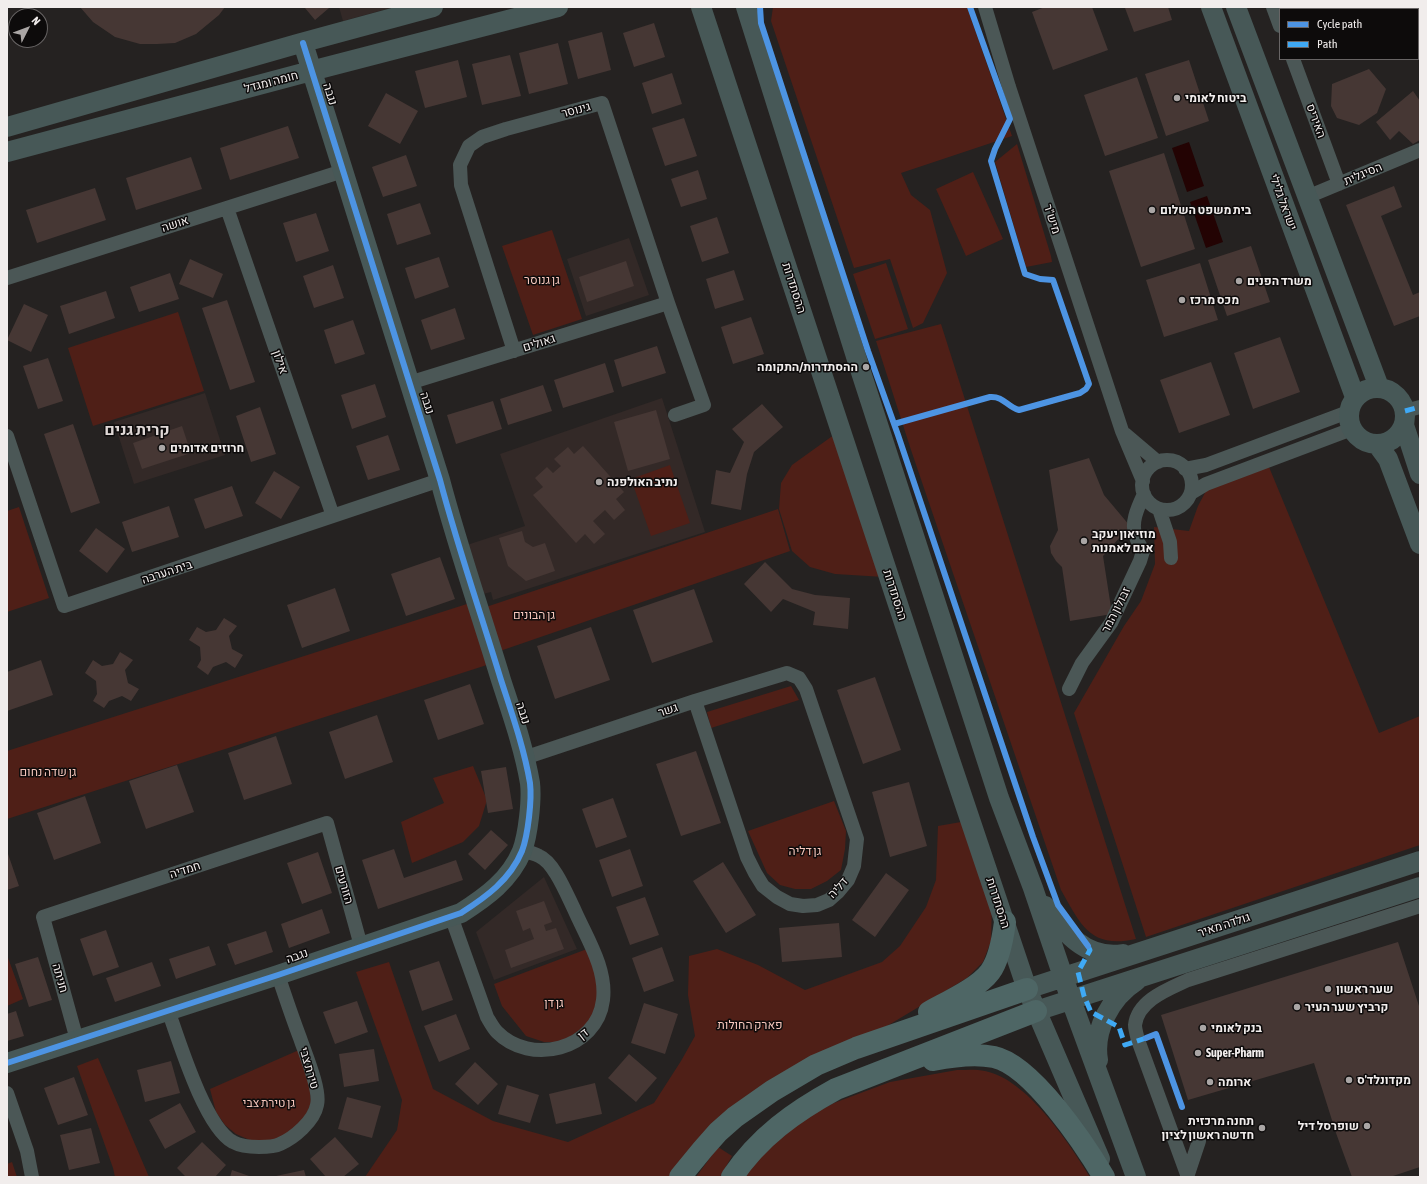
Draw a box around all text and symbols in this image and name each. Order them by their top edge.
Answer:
north arrow [8,8,48,48]
legend [1279,8,1419,60]
text: N [30,14,43,27]
text: Cycle path [1317,17,1362,31]
text: Path [1317,37,1338,51]
street label: חומה ומגדל [242,68,300,96]
street label: נגבה [320,81,340,107]
place label: ביטוח לאומי [1185,91,1247,105]
marker: ביטוח לאומי [1172,93,1182,103]
street label: גינוסר [560,99,592,121]
street label: האיריס [1303,102,1329,140]
street label: הסיגלית [1342,160,1384,188]
street label: ישראל גלילי [1266,172,1300,232]
street label: מיש"ר [1040,202,1064,236]
place label: בית משפט השלום [1160,203,1251,217]
marker: בית משפט השלום [1147,205,1157,215]
street label: אושה [160,213,190,235]
street label: ההסתדרות [779,261,809,315]
park label: גן גנוסר [524,273,560,287]
place label: משרד הפנים [1247,274,1312,288]
marker: משרד הפנים [1234,276,1244,286]
place label: מכס מרכז [1190,293,1239,307]
marker: מכס מרכז [1177,295,1187,305]
street label: גאולים [521,331,557,355]
street label: אילון [269,348,291,376]
place label: ההסתדרות/התקומה [757,360,858,374]
marker: ההסתדרות/התקומה [861,362,871,372]
street label: נגבה [417,390,437,416]
district label: קרית גנים [104,420,170,440]
place label: חרוזים אדומים [170,441,244,455]
marker: חרוזים אדומים [157,443,167,453]
place label: נתיב האולפנה [607,475,678,489]
marker: נתיב האולפנה [594,477,604,487]
place label: מוזיאון יעקב אגם לאמנות [1092,527,1156,555]
marker: מוזיאון יעקב אגם לאמנות [1079,536,1089,546]
street label: בית הערבה [140,557,194,587]
street label: ההסתדרות [880,568,910,622]
street label: זבולון המר [1098,585,1134,635]
park label: גן הבונים [513,608,555,622]
street label: נגבה [513,700,533,726]
street label: גשר [656,700,680,720]
park label: גן שדה נחום [19,765,77,779]
park label: גן דליה [789,844,821,858]
street label: חמדיה [168,858,202,882]
street label: הזורעים [332,864,356,906]
street label: דליה [825,875,851,901]
street label: ההסתדרות [983,876,1013,930]
street label: גולדה מאיר [1196,910,1252,940]
street label: נגבה [284,946,310,966]
street label: חניתה [49,962,71,994]
place label: שער ראשון [1336,982,1393,996]
marker: שער ראשון [1323,984,1333,994]
park label: גן דן [544,996,564,1010]
place label: קרביץ שער העיר [1305,1000,1388,1014]
marker: קרביץ שער העיר [1292,1002,1302,1012]
park label: פארק החולות [717,1018,783,1032]
place label: בנק לאומי [1211,1021,1262,1035]
marker: בנק לאומי [1198,1023,1208,1033]
street label: דן [575,1025,591,1043]
street label: טירת צבי [296,1046,322,1090]
place label: Super-Pharm [1206,1046,1264,1060]
marker: Super-Pharm [1193,1048,1203,1058]
place label: מקדונלד'ס [1357,1073,1411,1087]
place label: ארומה [1218,1075,1251,1089]
marker: מקדונלד'ס [1344,1075,1354,1085]
marker: ארומה [1205,1077,1215,1087]
park label: גן טירת צבי [243,1096,295,1110]
place label: תחנה מרכזית חדשה ראשון לציון [1162,1114,1254,1142]
place label: שופרסל דיל [1298,1119,1359,1133]
marker: שופרסל דיל [1362,1121,1372,1131]
marker: תחנה מרכזית חדשה ראשון לציון [1257,1123,1267,1133]

